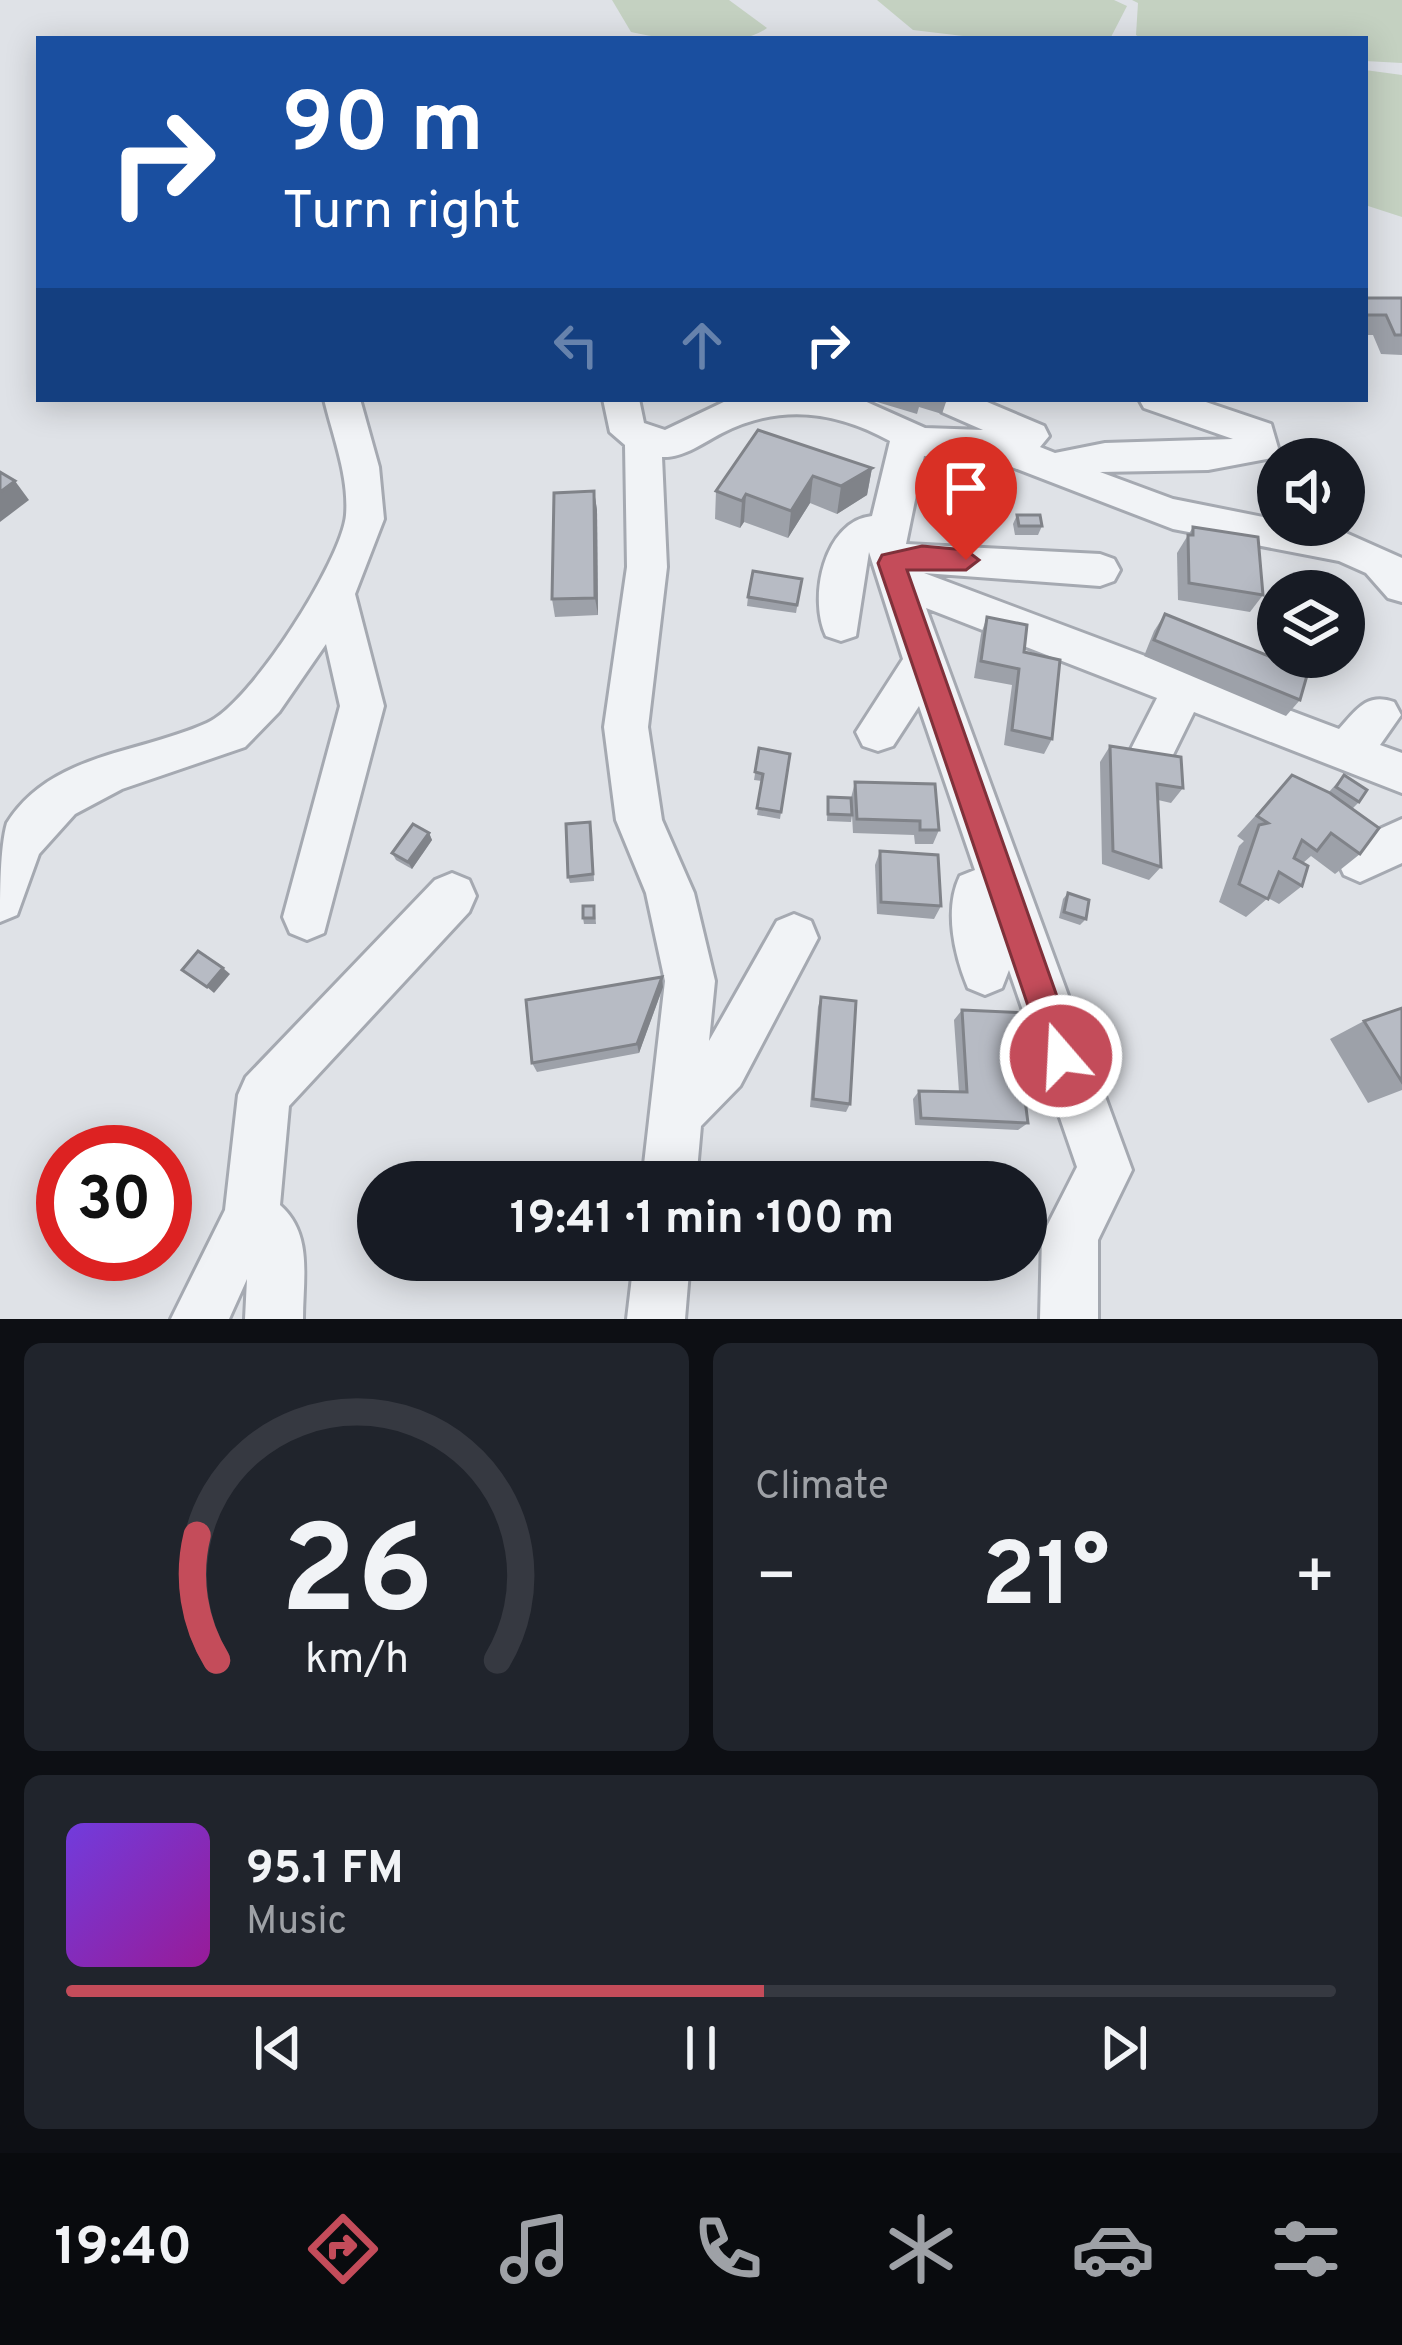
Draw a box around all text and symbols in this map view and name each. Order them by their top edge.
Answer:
text: 90 m [282,75,484,181]
icon: right [84,84,240,240]
text: Turn right [282,179,521,248]
icon: left [543,312,609,378]
icon: ahead [669,312,735,378]
icon: right [795,312,861,378]
pin [915,437,1017,560]
map controls [1257,438,1365,678]
button: sound [1257,438,1365,546]
icon: arrive [933,455,999,521]
button: layers [1257,570,1365,678]
position arrow [998,993,1124,1119]
speed limit sign: 30 [36,1125,192,1281]
text: 19:41 · 1 min · 100 m [510,1192,894,1249]
text: Climate [755,1464,889,1513]
text: 26 [280,1499,433,1657]
text: 21° [981,1524,1110,1637]
text: − [755,1539,798,1622]
text: + [1293,1539,1336,1622]
text: km/h [304,1634,409,1688]
text: 95.1 FM [246,1842,404,1899]
text: Music [246,1899,347,1948]
icon: previous [245,2015,311,2081]
icon: pause [668,2015,734,2081]
icon: next [1091,2015,1157,2081]
icon: directions [301,2207,385,2291]
icon: music [493,2207,577,2291]
icon: phone [686,2207,770,2291]
icon: climate [879,2207,963,2291]
icon: car [1071,2207,1155,2291]
icon: filters [1264,2207,1348,2291]
text: 19:40 [54,2215,192,2284]

